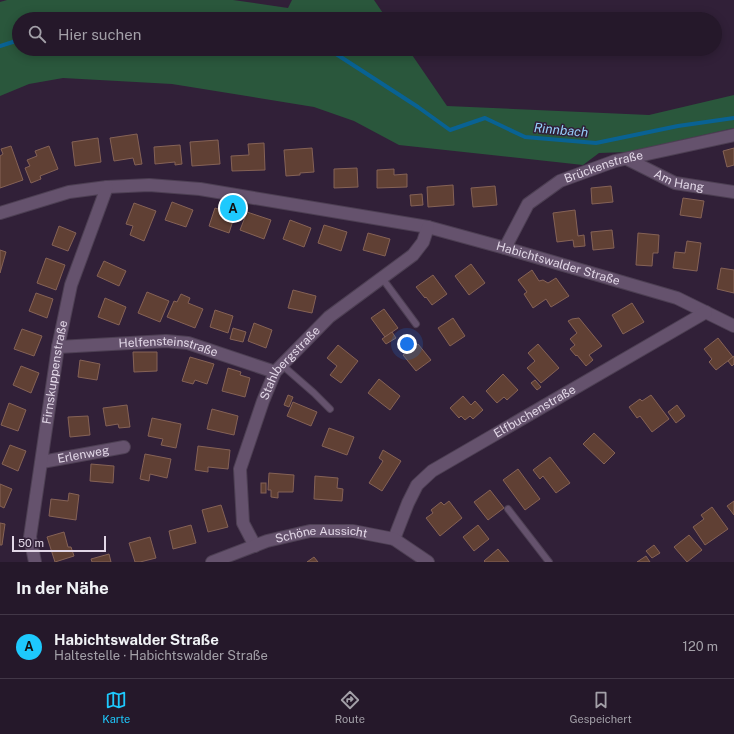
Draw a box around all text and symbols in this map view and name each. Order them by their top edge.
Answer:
search box [12,12,722,56]
icon: search [26,23,48,45]
text: Hier suchen [58,26,141,43]
water label: Rinnbach [533,120,589,140]
street label: Brückenstraße [562,148,644,186]
street label: Am Hang [652,167,705,194]
pin: A [220,193,246,223]
street label: Habichtswalder Straße [495,239,622,288]
street label: Firnskuppenstraße [40,319,70,425]
street label: Stahlbergstraße [257,323,323,402]
street label: Helfensteinstraße [118,334,220,360]
your location [397,334,417,354]
street label: Elfbuchenstraße [491,382,578,441]
street label: Erlenweg [56,443,110,466]
street label: Schöne Aussicht [274,524,369,546]
scale bar [12,534,106,553]
text: 50 m [18,537,44,549]
text: In der Nähe [16,578,109,598]
text: Habichtswalder Straße [54,631,219,648]
text: A [24,639,34,654]
text: 120 m [683,639,718,654]
text: Haltestelle · Habichtswalder Straße [54,648,268,663]
tab: Karte [102,689,130,725]
tab: Route [335,689,365,725]
tab: Gespeichert [570,689,632,725]

